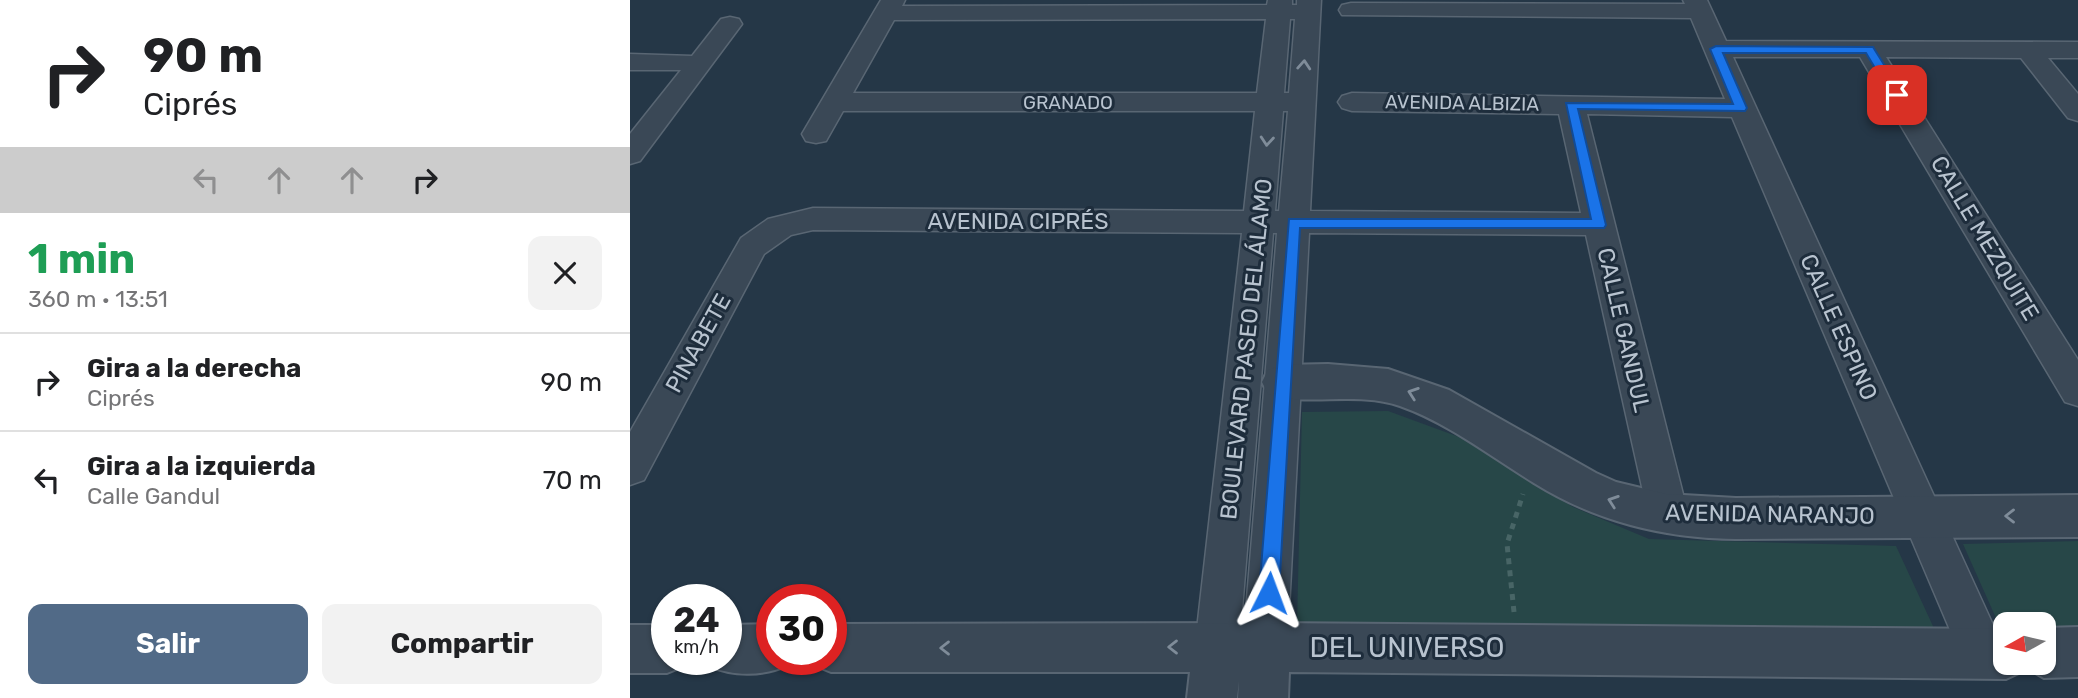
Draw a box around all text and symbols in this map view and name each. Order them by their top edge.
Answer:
text: 90 m [143,26,263,84]
icon: right [28,28,119,119]
one-way arrow [1296,59,1311,70]
pin [1867,65,1927,125]
icon: arrive [1878,76,1916,114]
text: Ciprés [143,85,237,123]
street label: AVENIDA ALBIZIA [1385,90,1539,116]
street label: GRANADO [1023,91,1113,114]
one-way arrow [1259,135,1274,147]
street label: CALLE MEZQUITE [1925,151,2045,325]
icon: left [187,161,225,199]
icon: ahead [260,161,298,199]
icon: ahead [333,161,371,199]
icon: right [406,161,444,199]
street label: BOULEVARD PASEO DEL ÁLAMO [1214,177,1278,521]
street label: AVENIDA CIPRÉS [927,207,1109,235]
text: 1 min [28,234,135,284]
button: close [528,236,602,310]
street label: CALLE GANDUL [1591,245,1657,415]
street label: CALLE ESPINO [1794,250,1884,404]
text: 360 m · 13:51 [28,285,168,313]
street label: PINABETE [659,289,737,397]
text: Gira a la derecha [87,353,301,384]
icon: right [28,363,66,401]
text: 90 m [541,367,602,398]
text: Ciprés [87,384,155,412]
one-way arrow [1407,387,1419,401]
text: Gira a la izquierda [87,451,316,482]
icon: left [28,461,66,499]
text: 70 m [543,465,602,496]
text: Calle Gandul [87,482,220,510]
one-way arrow [1607,494,1619,509]
street label: AVENIDA NARANJO [1665,498,1875,530]
one-way arrow [2004,508,2015,524]
position arrow [1232,556,1306,630]
speed limit sign: 30 [756,584,847,675]
text: 24 [673,599,720,641]
button: Salir [28,604,308,684]
button: Compartir [322,604,602,684]
north arrow [1993,612,2056,676]
map controls [1993,612,2056,675]
street label: DEL UNIVERSO [1310,631,1504,664]
text: km/h [674,636,719,658]
one-way arrow [1167,639,1177,655]
one-way arrow [939,640,950,656]

